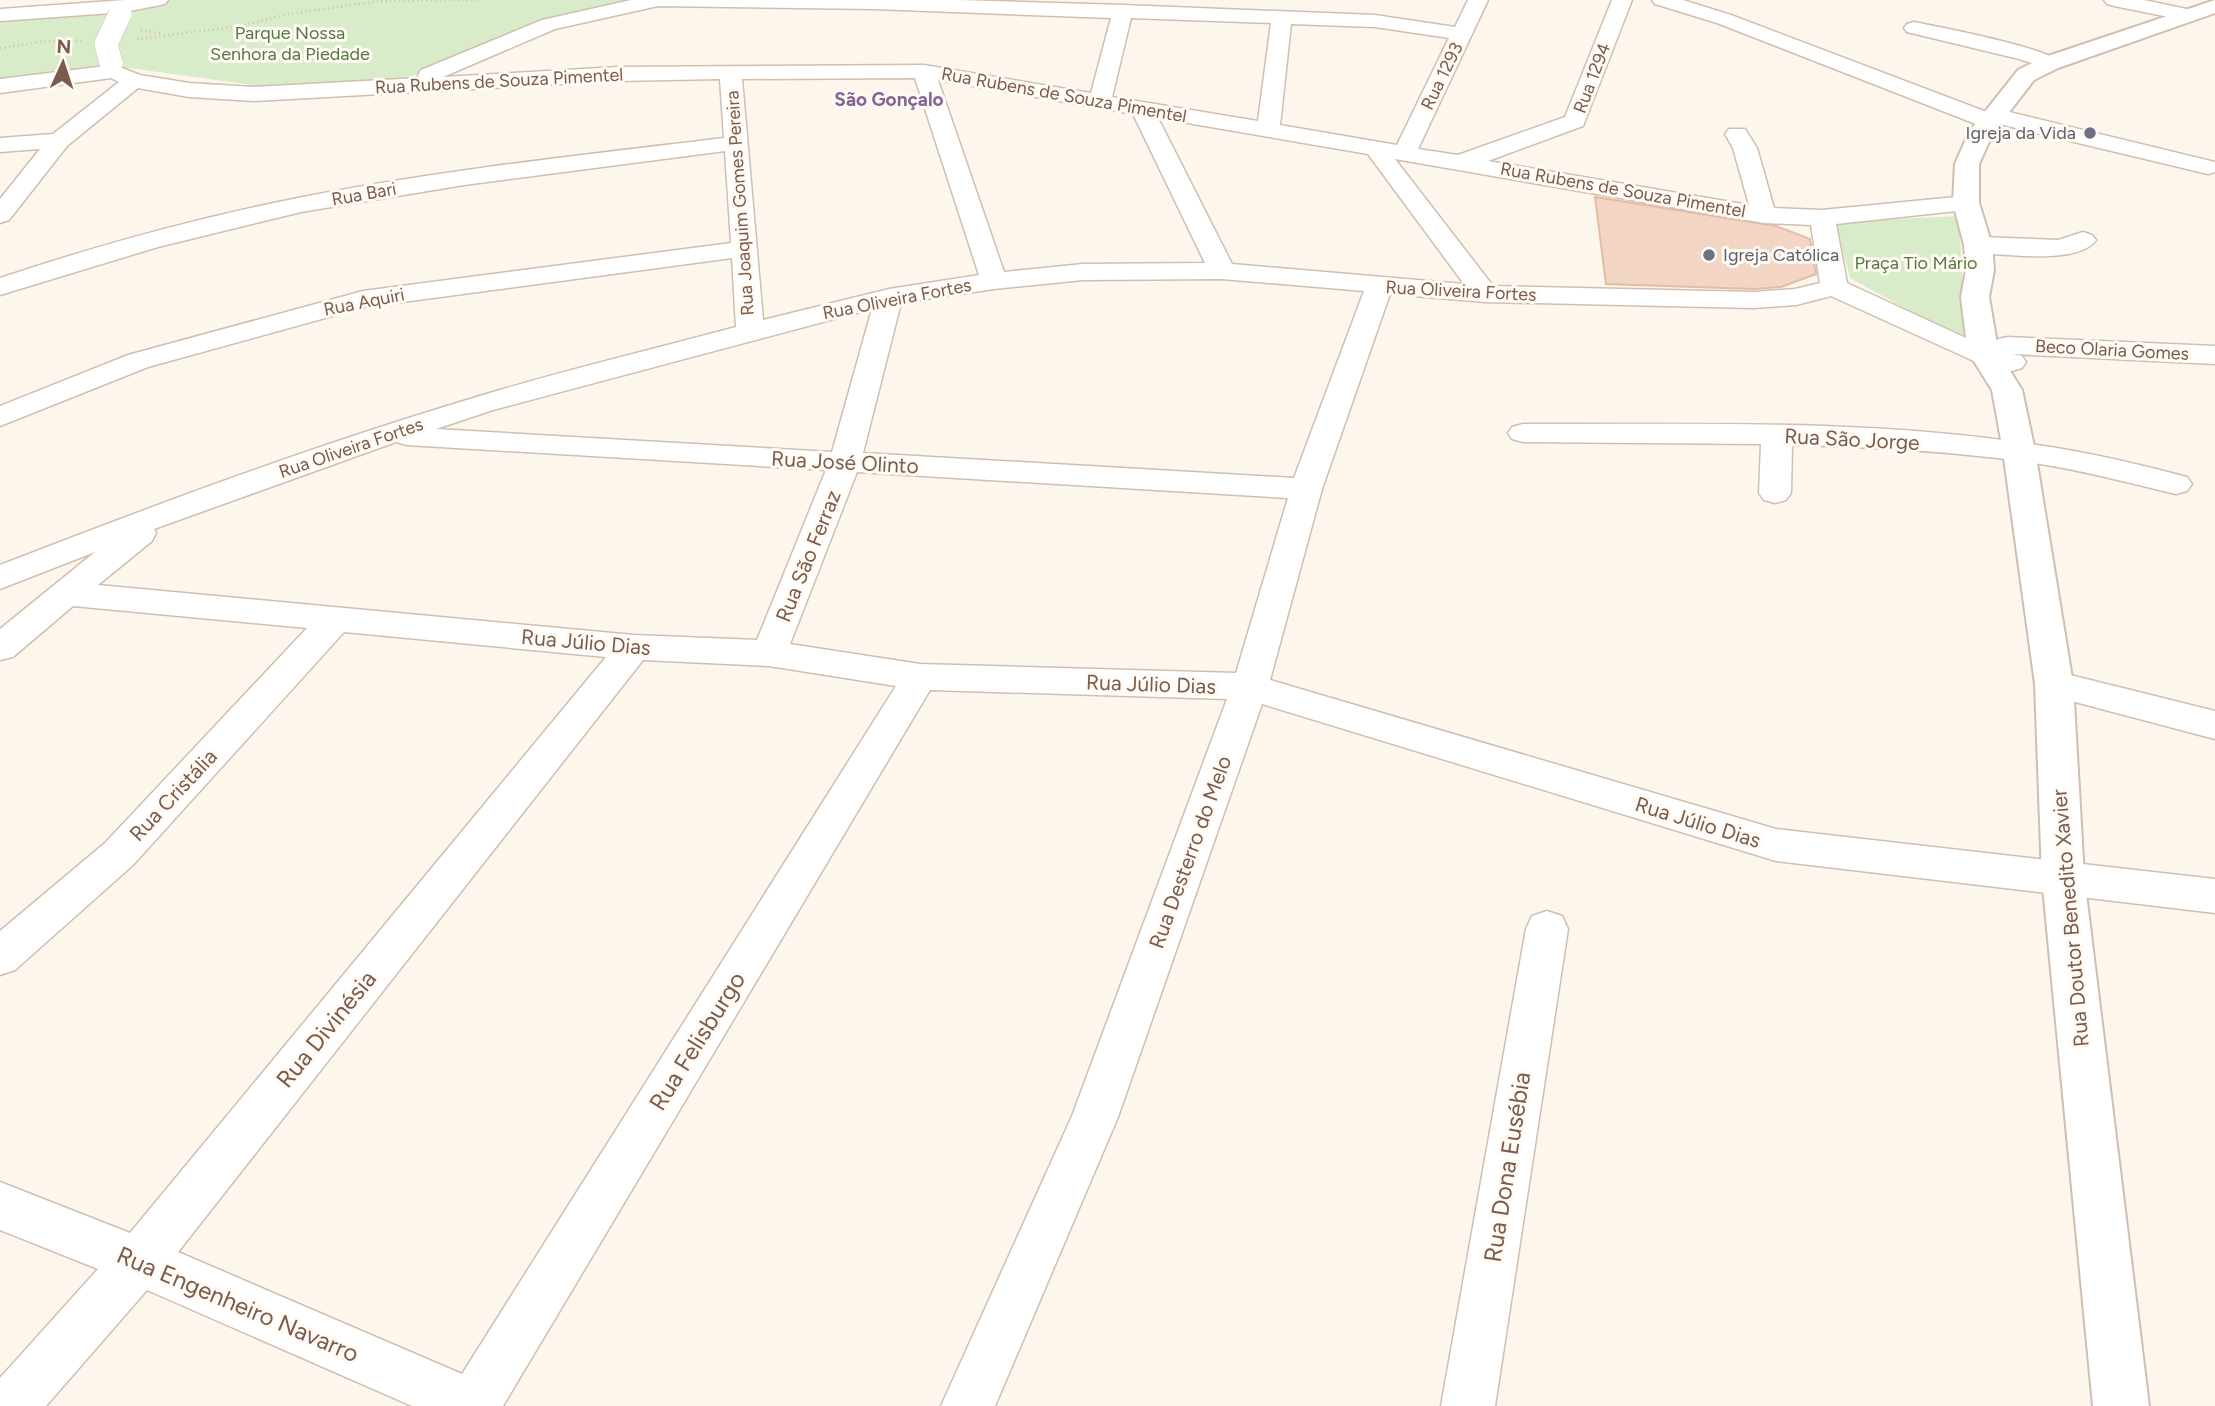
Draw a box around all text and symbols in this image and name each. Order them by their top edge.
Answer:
park label: Parque Nossa Senhora da Piedade [210,22,370,65]
north arrow [28,28,98,98]
text: N [56,35,72,58]
street label: Rua 1293 [1416,39,1468,113]
street label: Rua 1294 [1569,40,1615,116]
street label: Rua Rubens de Souza Pimentel [940,63,1188,127]
street label: Rua Rubens de Souza Pimentel [374,64,624,98]
district label: São Gonçalo [834,88,944,111]
street label: Rua Joaquim Gomes Pereira [721,90,759,316]
place label: Igreja da Vida [1966,122,2076,144]
marker: Igreja da Vida [2082,125,2098,141]
street label: Rua Rubens de Souza Pimentel [1499,158,1747,222]
street label: Rua Bari [330,177,398,211]
place label: Igreja Católica [1723,244,1839,266]
marker: Igreja Católica [1701,247,1717,263]
park label: Praça Tio Mário [1854,252,1978,274]
street label: Rua Oliveira Fortes [821,274,973,324]
street label: Rua Oliveira Fortes [1385,276,1537,306]
street label: Rua Aquiri [322,283,406,321]
street label: Beco Olaria Gomes [2034,335,2190,365]
street label: Rua Oliveira Fortes [276,413,426,483]
street label: Rua São Jorge [1784,423,1920,455]
street label: Rua José Olinto [771,446,919,478]
street label: Rua São Ferraz [770,487,846,625]
street label: Rua Júlio Dias [520,624,652,660]
street label: Rua Júlio Dias [1086,669,1216,699]
street label: Rua Cristália [124,744,222,846]
street label: Rua Desterro do Melo [1144,752,1236,952]
street label: Rua Doutor Benedito Xavier [2046,788,2094,1048]
street label: Rua Júlio Dias [1632,791,1764,853]
street label: Rua Divinésia [270,965,382,1093]
street label: Rua Felisburgo [643,966,751,1116]
street label: Rua Dona Eusébia [1478,1070,1536,1264]
street label: Rua Engenheiro Navarro [113,1240,363,1368]

